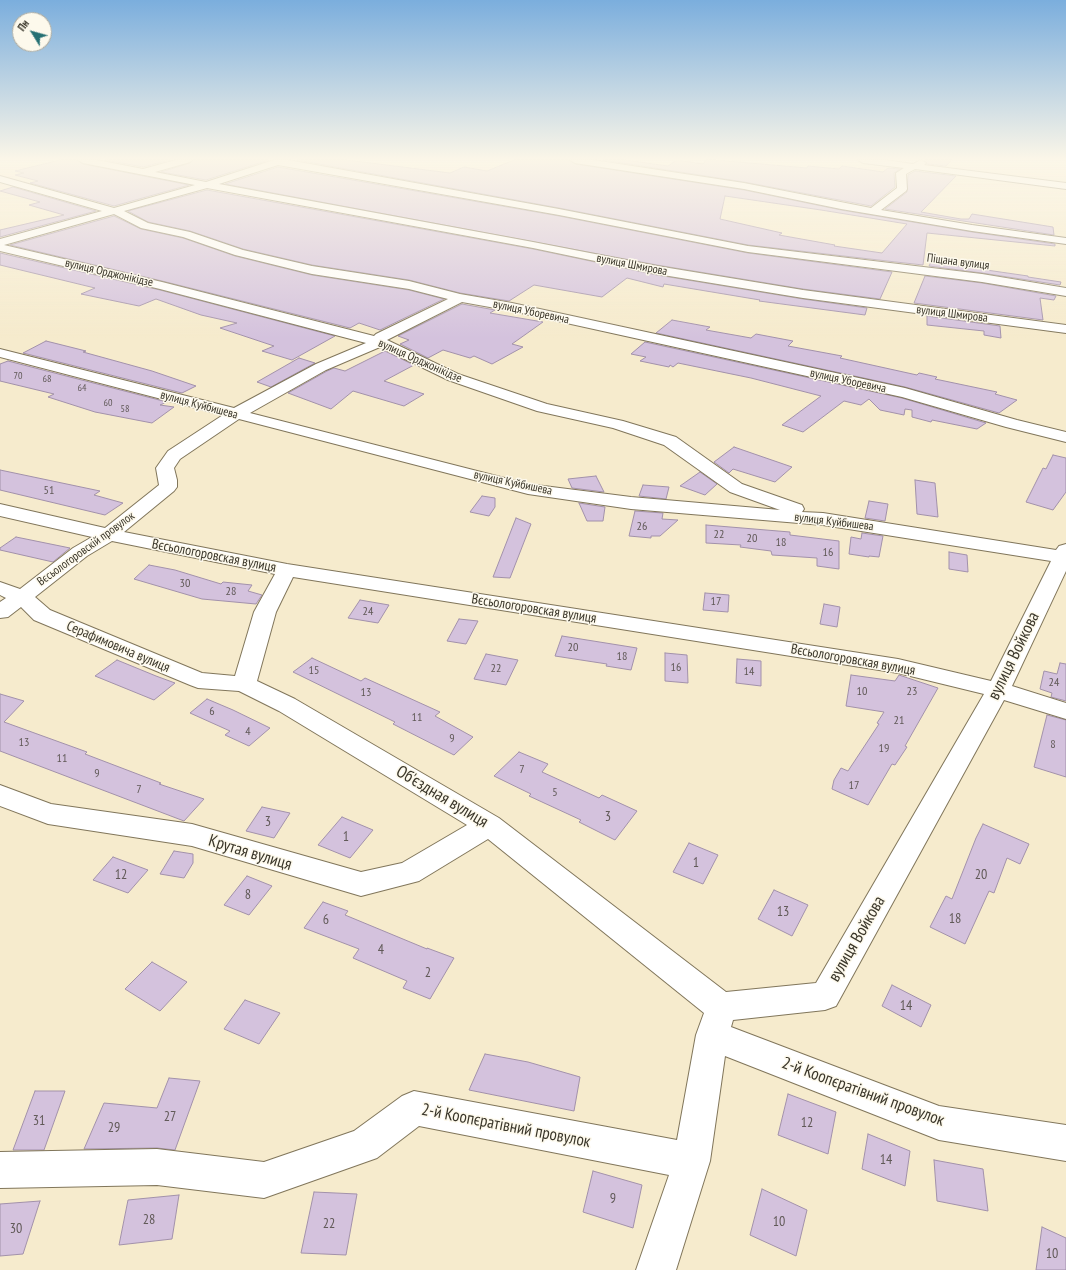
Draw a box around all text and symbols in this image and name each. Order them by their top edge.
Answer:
north arrow [12,12,52,52]
text: Пн [14,17,32,34]
street label: вулиця Шмирова [595,251,669,279]
street label: Піщана вулиця [926,251,990,273]
street label: вулиця Орджонікідзе [64,256,154,290]
street label: вулиця Уборевича [492,297,570,327]
street label: вулиця Шмирова [915,302,989,326]
street label: вулиця Орджонікідзе [376,336,464,386]
street label: вулиця Уборевича [809,366,887,396]
house number: 70 [14,370,22,382]
house number: 68 [43,373,51,385]
house number: 64 [78,382,86,394]
street label: вулиця Куйбишева [159,388,239,422]
house number: 60 [104,397,112,409]
house number: 58 [121,403,129,415]
street label: вулиця Куйбишева [473,468,553,498]
house number: 51 [44,484,54,498]
street label: Вєсьологоровскій провулок [35,509,137,589]
street label: вулиця Куйбишева [794,510,874,534]
house number: 26 [637,520,647,534]
house number: 22 [714,528,724,542]
house number: 20 [747,532,757,546]
street label: Вєсьологоровская вулиця [150,536,278,576]
house number: 18 [776,536,786,550]
house number: 16 [823,546,833,560]
house number: 30 [180,577,190,591]
house number: 28 [226,585,236,599]
street label: Вєсьологоровская вулиця [470,591,598,627]
house number: 17 [711,595,721,609]
house number: 24 [363,605,373,619]
street label: вулиця Войкова [984,609,1044,703]
street label: Серафимовича вулиця [64,618,172,676]
house number: 20 [568,641,578,655]
street label: Вєсьологоровская вулиця [789,641,917,679]
house number: 18 [617,650,627,664]
house number: 16 [671,661,681,675]
house number: 22 [491,662,501,676]
house number: 15 [309,664,319,678]
house number: 14 [744,665,754,679]
house number: 24 [1049,676,1059,690]
house number: 10 [857,685,867,699]
house number: 23 [907,685,917,699]
house number: 13 [361,686,371,700]
house number: 6 [209,705,215,719]
house number: 11 [412,711,422,725]
house number: 21 [894,714,904,728]
house number: 4 [245,725,251,739]
house number: 9 [449,732,455,746]
house number: 13 [19,736,29,750]
house number: 8 [1050,738,1056,752]
house number: 19 [879,742,889,756]
house number: 11 [57,752,67,766]
street label: Об'єздная вулиця [392,762,492,832]
house number: 7 [519,763,525,777]
house number: 9 [94,767,100,781]
house number: 17 [849,779,859,793]
house number: 7 [136,783,142,797]
house number: 5 [552,786,558,800]
house number: 3 [605,809,611,825]
house number: 3 [265,814,271,830]
house number: 1 [343,829,349,845]
street label: Крутая вулиця [206,831,294,875]
house number: 1 [693,855,699,871]
house number: 12 [115,867,127,883]
house number: 20 [975,867,987,883]
house number: 8 [245,887,251,903]
street label: вулиця Войкова [824,893,890,985]
house number: 13 [777,904,789,920]
house number: 18 [949,911,961,927]
house number: 6 [323,912,329,928]
house number: 4 [378,942,384,958]
house number: 2 [425,965,431,981]
house number: 14 [900,998,912,1014]
street label: 2-й Коопєратівний провулок [779,1053,947,1131]
street label: 2-й Коопєратівний провулок [420,1100,592,1152]
house number: 27 [164,1109,176,1125]
house number: 31 [33,1113,45,1129]
house number: 12 [801,1115,813,1131]
house number: 29 [108,1120,120,1136]
house number: 14 [880,1152,892,1168]
house number: 9 [610,1191,616,1207]
house number: 28 [143,1212,155,1228]
house number: 10 [773,1214,785,1230]
house number: 22 [323,1216,335,1232]
house number: 30 [10,1221,22,1237]
house number: 10 [1046,1246,1058,1262]

